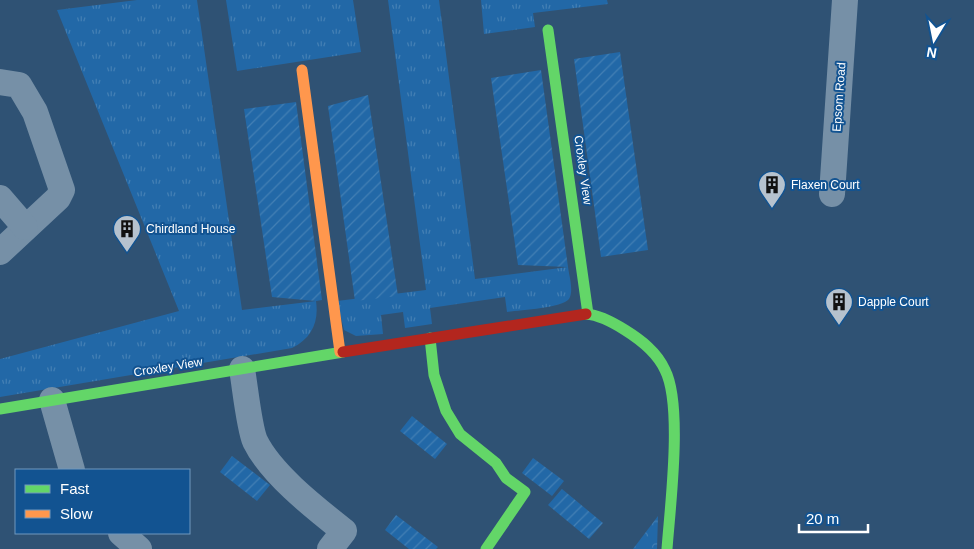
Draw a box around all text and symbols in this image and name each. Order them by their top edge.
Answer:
north arrow [909,15,959,65]
text: N [925,44,938,62]
street label: Epsom Road [830,62,848,132]
street label: Croxley View [571,134,595,206]
building icon: Flaxen Court [757,170,787,209]
place label: Flaxen Court [791,178,860,192]
building icon: Chirdland House [112,214,142,253]
place label: Chirdland House [146,222,236,236]
building icon: Dapple Court [824,287,854,326]
place label: Dapple Court [858,295,929,309]
street label: Croxley View [132,355,204,379]
legend [15,469,190,534]
text: Fast [60,480,90,497]
scale bar [799,502,868,534]
text: Slow [60,505,93,522]
text: 20 m [806,510,839,527]

